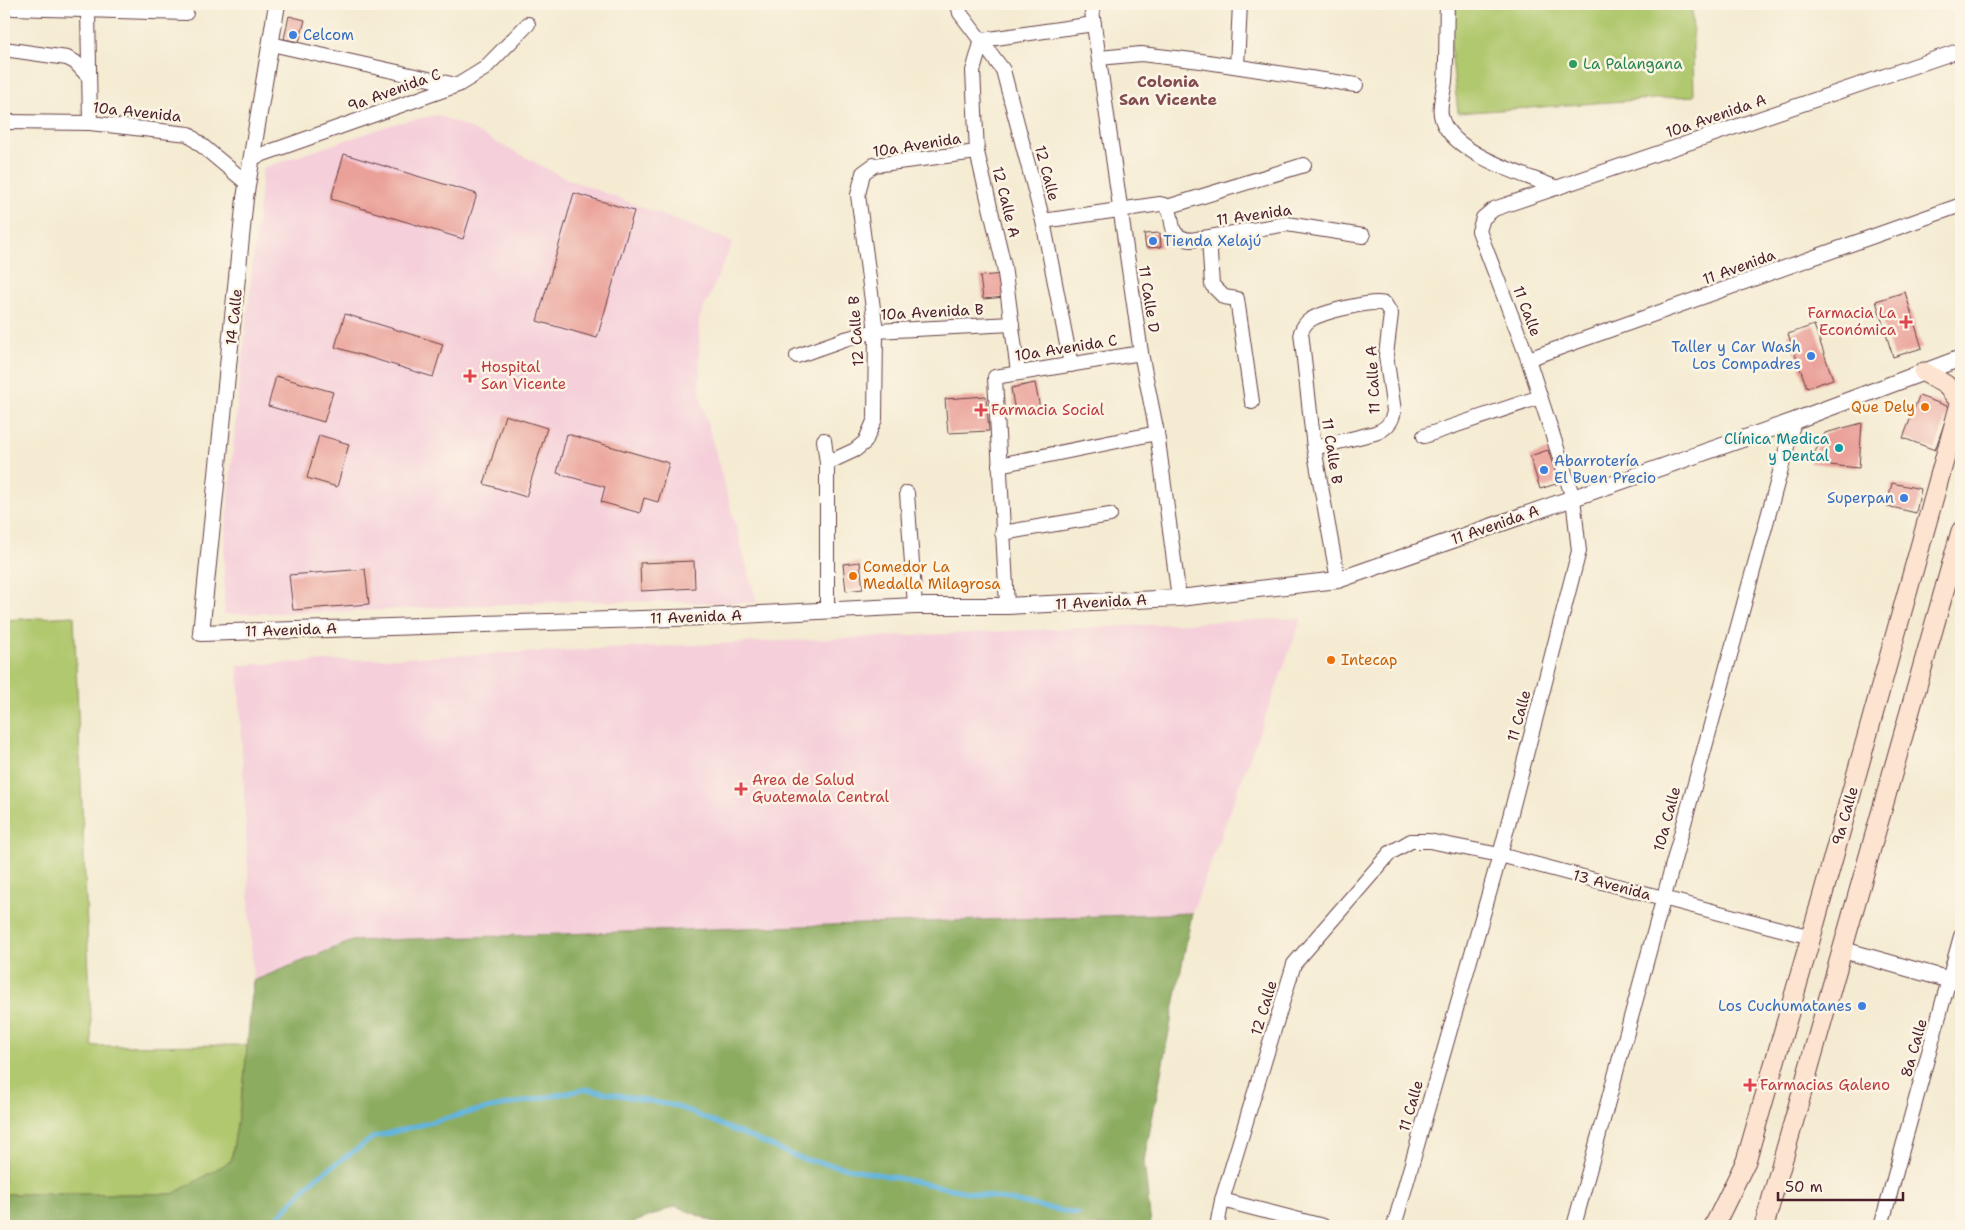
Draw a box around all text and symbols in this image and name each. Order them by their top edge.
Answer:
place label: Celcom [303,25,354,45]
marker: Celcom [287,29,299,41]
place label: La Palangana [1583,54,1683,74]
marker: La Palangana [1567,58,1579,70]
street label: 9a Avenida C [345,64,443,116]
district label: Colonia San Vicente [1119,71,1217,110]
street label: 10a Avenida A [1663,89,1769,143]
street label: 10a Avenida [92,97,183,127]
street label: 10a Avenida [871,128,963,162]
street label: 12 Calle [1030,143,1064,203]
street label: 12 Calle A [987,164,1025,240]
street label: 11 Avenida [1215,200,1294,230]
place label: Tienda Xelajú [1163,231,1261,251]
marker: Tienda Xelajú [1147,235,1159,247]
street label: 11 Avenida [1700,244,1779,289]
street label: 11 Calle D [1134,264,1164,334]
street label: 11 Calle [1508,283,1546,339]
street label: 14 Calle [221,288,247,346]
street label: 12 Calle B [844,295,868,367]
street label: 10a Avenida B [880,299,984,325]
place label: Farmacia La Económica [1808,303,1897,340]
marker: Farmacia La Económica [1900,316,1912,328]
street label: 10a Avenida C [1013,330,1119,366]
place label: Taller y Car Wash Los Compadres [1671,337,1801,374]
street label: 11 Calle A [1361,345,1385,415]
marker: Taller y Car Wash Los Compadres [1805,350,1817,362]
place label: Hospital San Vicente [481,357,566,394]
marker: Hospital San Vicente [463,369,477,383]
place label: Que Dely [1851,397,1915,417]
place label: Farmacia Social [991,400,1105,420]
marker: Que Dely [1919,401,1931,413]
marker: Farmacia Social [975,404,987,416]
street label: 11 Calle B [1317,416,1347,486]
place label: Clínica Medica y Dental [1724,429,1830,466]
marker: Clínica Medica y Dental [1833,442,1845,454]
place label: Abarrotería El Buen Precio [1554,451,1656,488]
marker: Abarrotería El Buen Precio [1538,464,1550,476]
place label: Superpan [1827,488,1894,508]
marker: Superpan [1898,492,1910,504]
street label: 11 Avenida A [1448,501,1542,549]
place label: Comedor La Medalla Milagrosa [863,557,1001,594]
marker: Comedor La Medalla Milagrosa [847,570,859,582]
street label: 11 Avenida A [1055,590,1148,614]
street label: 11 Avenida A [650,605,742,629]
street label: 11 Avenida A [245,618,337,642]
place label: Intecap [1341,650,1397,670]
marker: Intecap [1325,654,1337,666]
street label: 11 Calle [1503,688,1535,744]
place label: Area de Salud Guatemala Central [752,770,890,807]
marker: Area de Salud Guatemala Central [734,782,748,796]
street label: 9a Calle [1827,784,1863,848]
street label: 10a Calle [1649,785,1685,853]
street label: 13 Avenida [1571,865,1654,905]
street label: 12 Calle [1246,978,1282,1038]
place label: Los Cuchumatanes [1718,996,1852,1016]
marker: Los Cuchumatanes [1856,1000,1868,1012]
street label: 8a Calle [1896,1016,1932,1080]
place label: Farmacias Galeno [1760,1075,1890,1095]
street label: 11 Calle [1394,1078,1428,1134]
marker: Farmacias Galeno [1744,1079,1756,1091]
scale bar [1778,1170,1902,1202]
text: 50 m [1785,1177,1823,1197]

